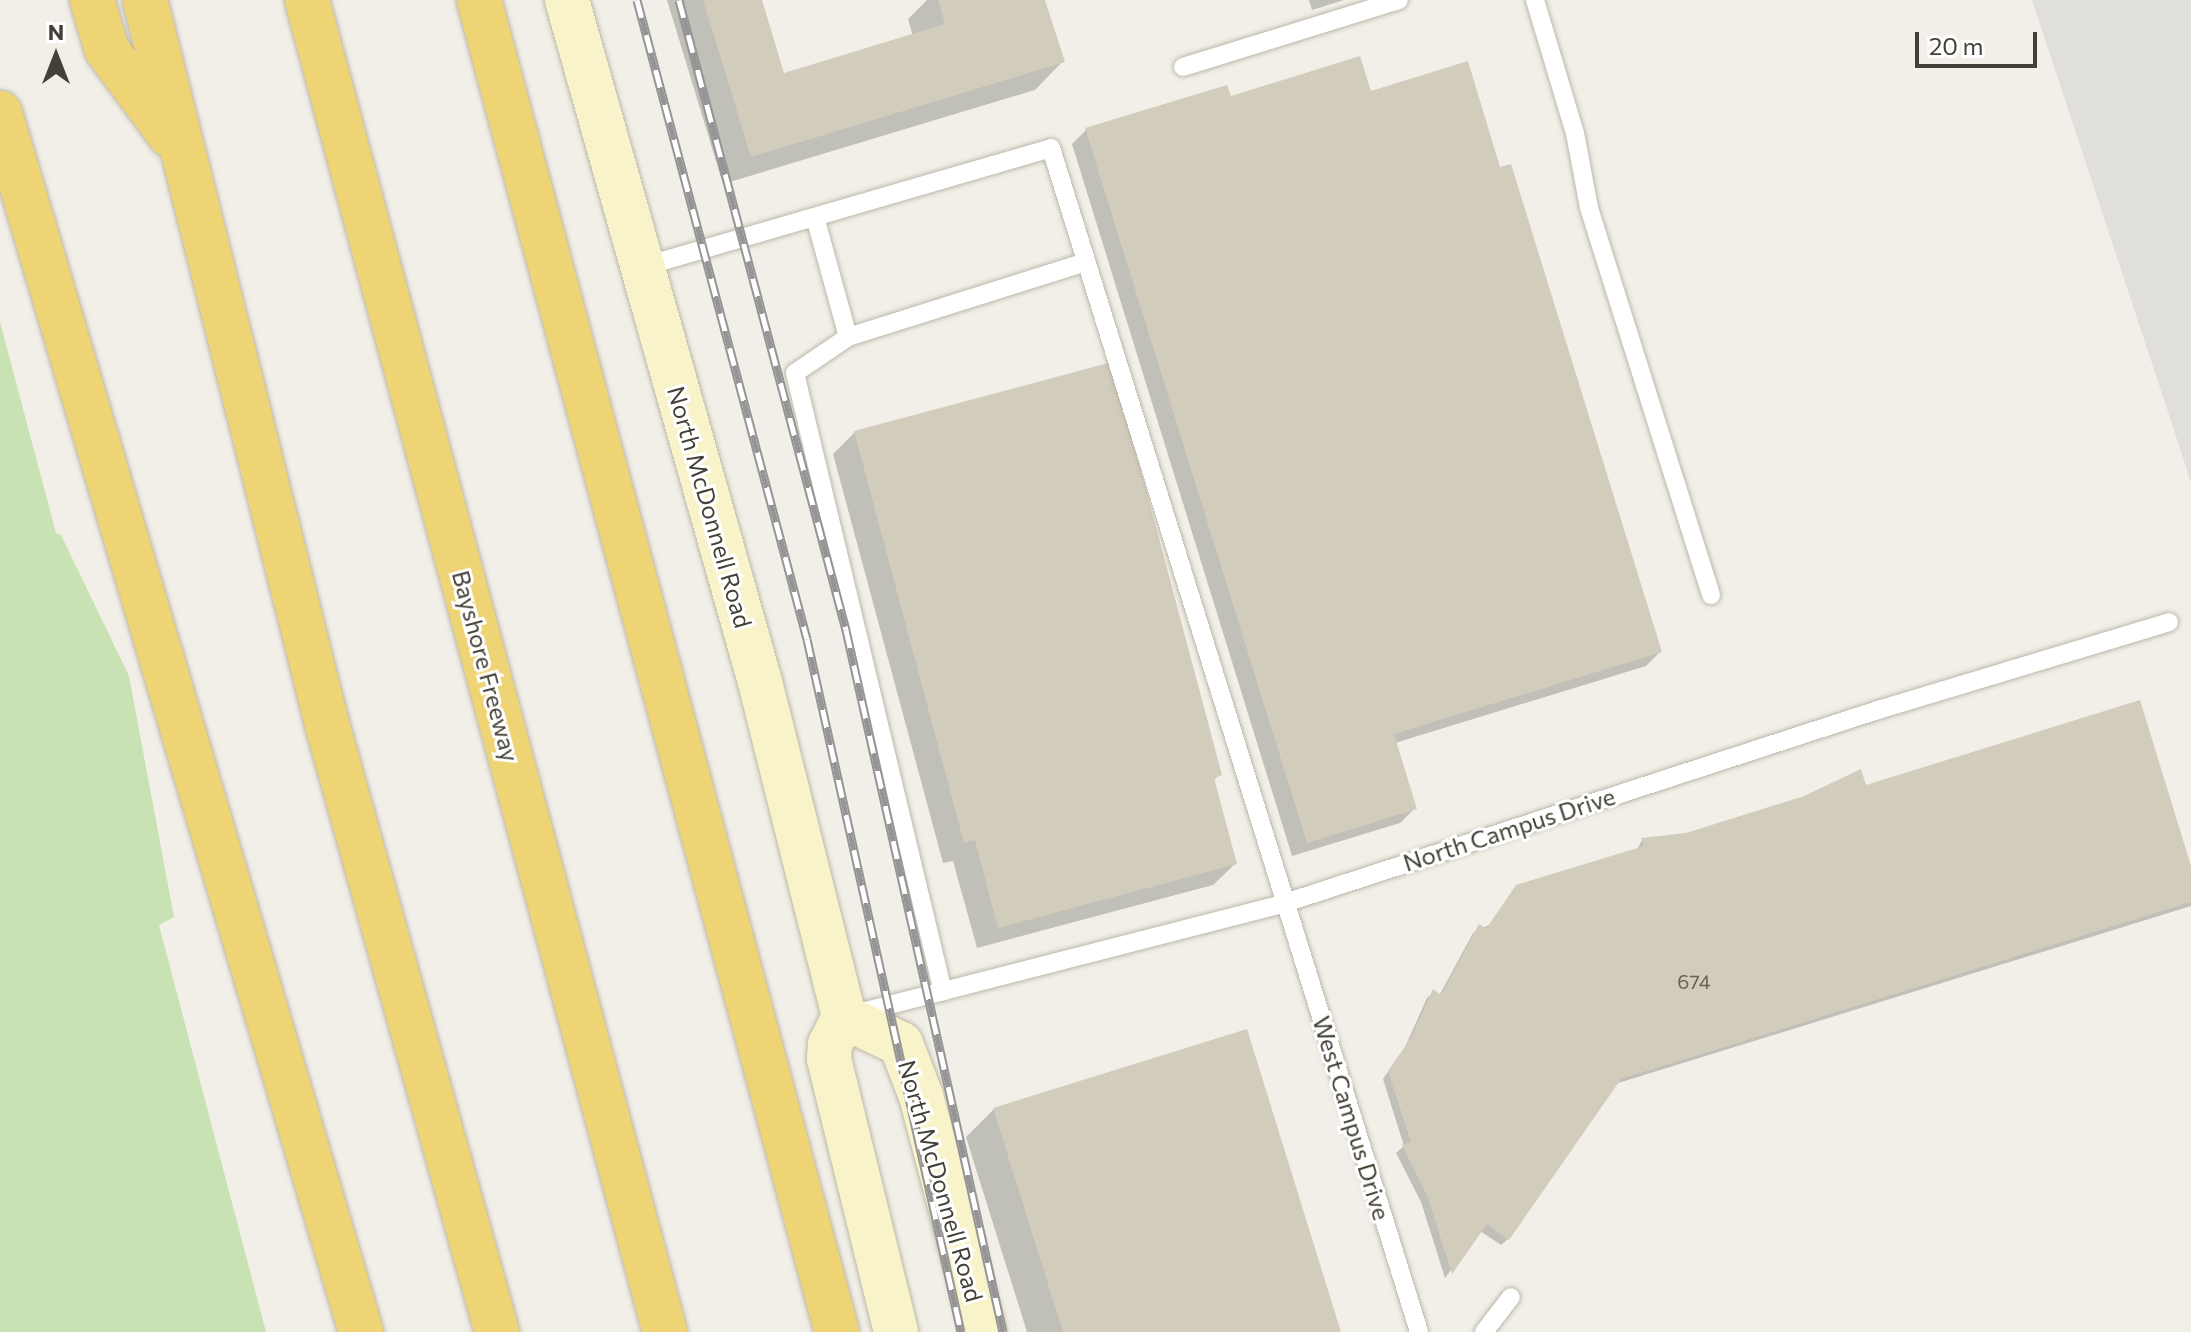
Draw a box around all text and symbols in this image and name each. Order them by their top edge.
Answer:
north arrow [16,16,96,96]
scale bar [1919,16,2041,66]
text: N [48,18,64,45]
text: 20 m [1929,31,1983,60]
street label: North McDonnell Road [662,383,758,631]
street label: Bayshore Freeway [447,567,525,765]
street label: North Campus Drive [1399,781,1619,877]
house number: 674 [1677,969,1711,993]
street label: West Campus Drive [1307,1013,1397,1223]
street label: North McDonnell Road [893,1057,989,1305]

